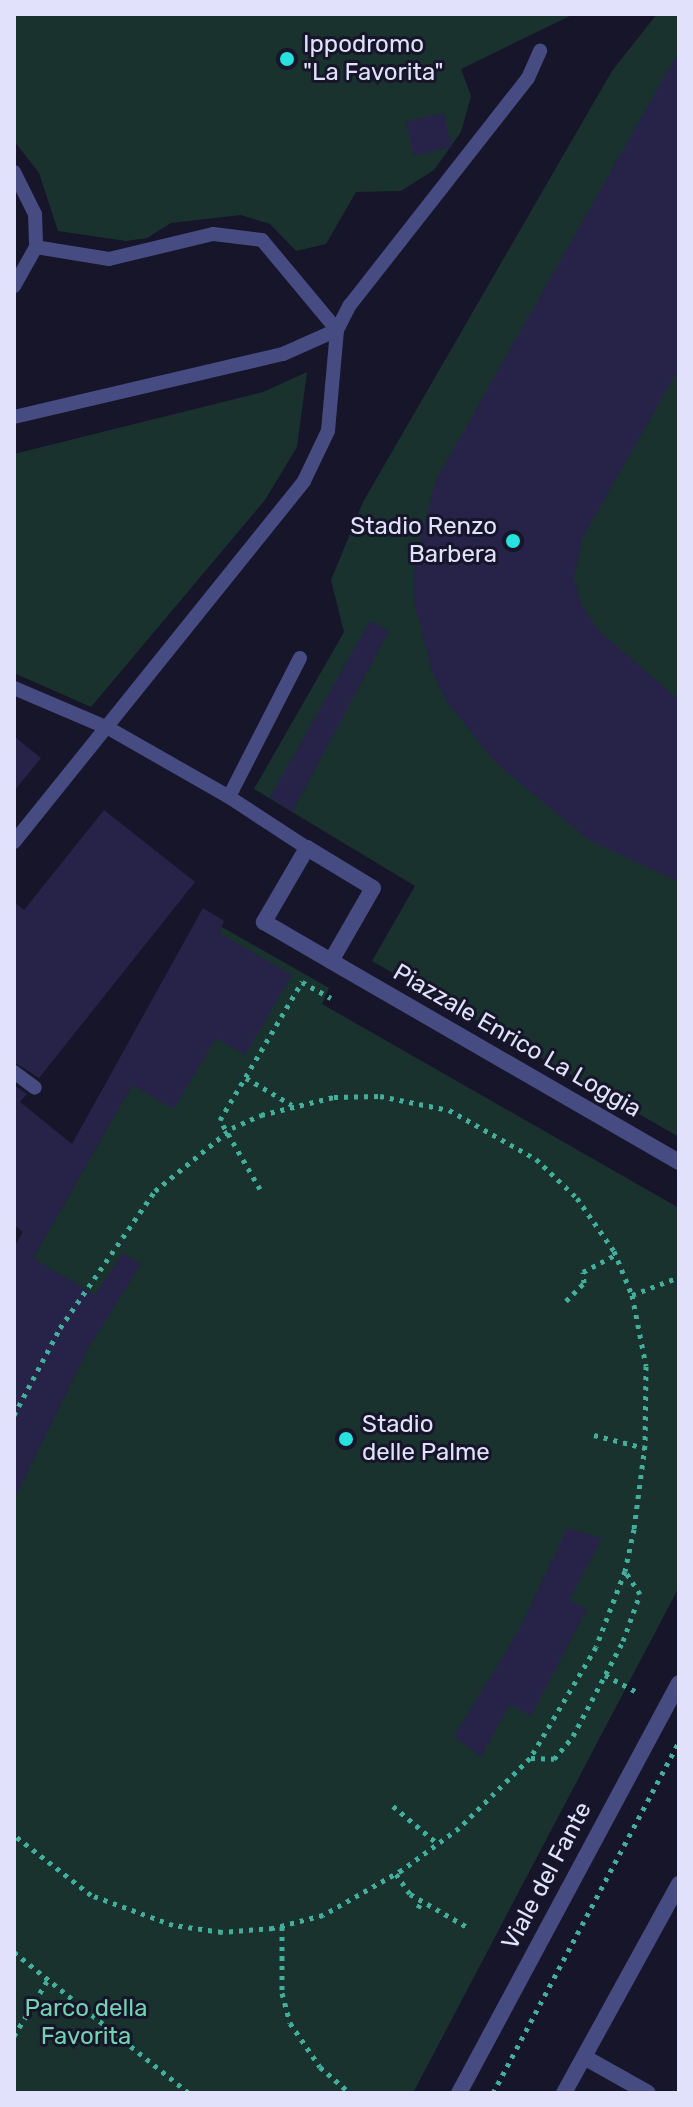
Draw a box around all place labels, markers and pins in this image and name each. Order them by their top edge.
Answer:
place label: Ippodromo "La Favorita" [303,31,444,87]
marker: Ippodromo "La Favorita" [278,50,296,68]
place label: Stadio Renzo Barbera [350,513,497,569]
marker: Stadio Renzo Barbera [504,532,522,550]
place label: Stadio delle Palme [362,1411,490,1467]
marker: Stadio delle Palme [337,1430,355,1448]

